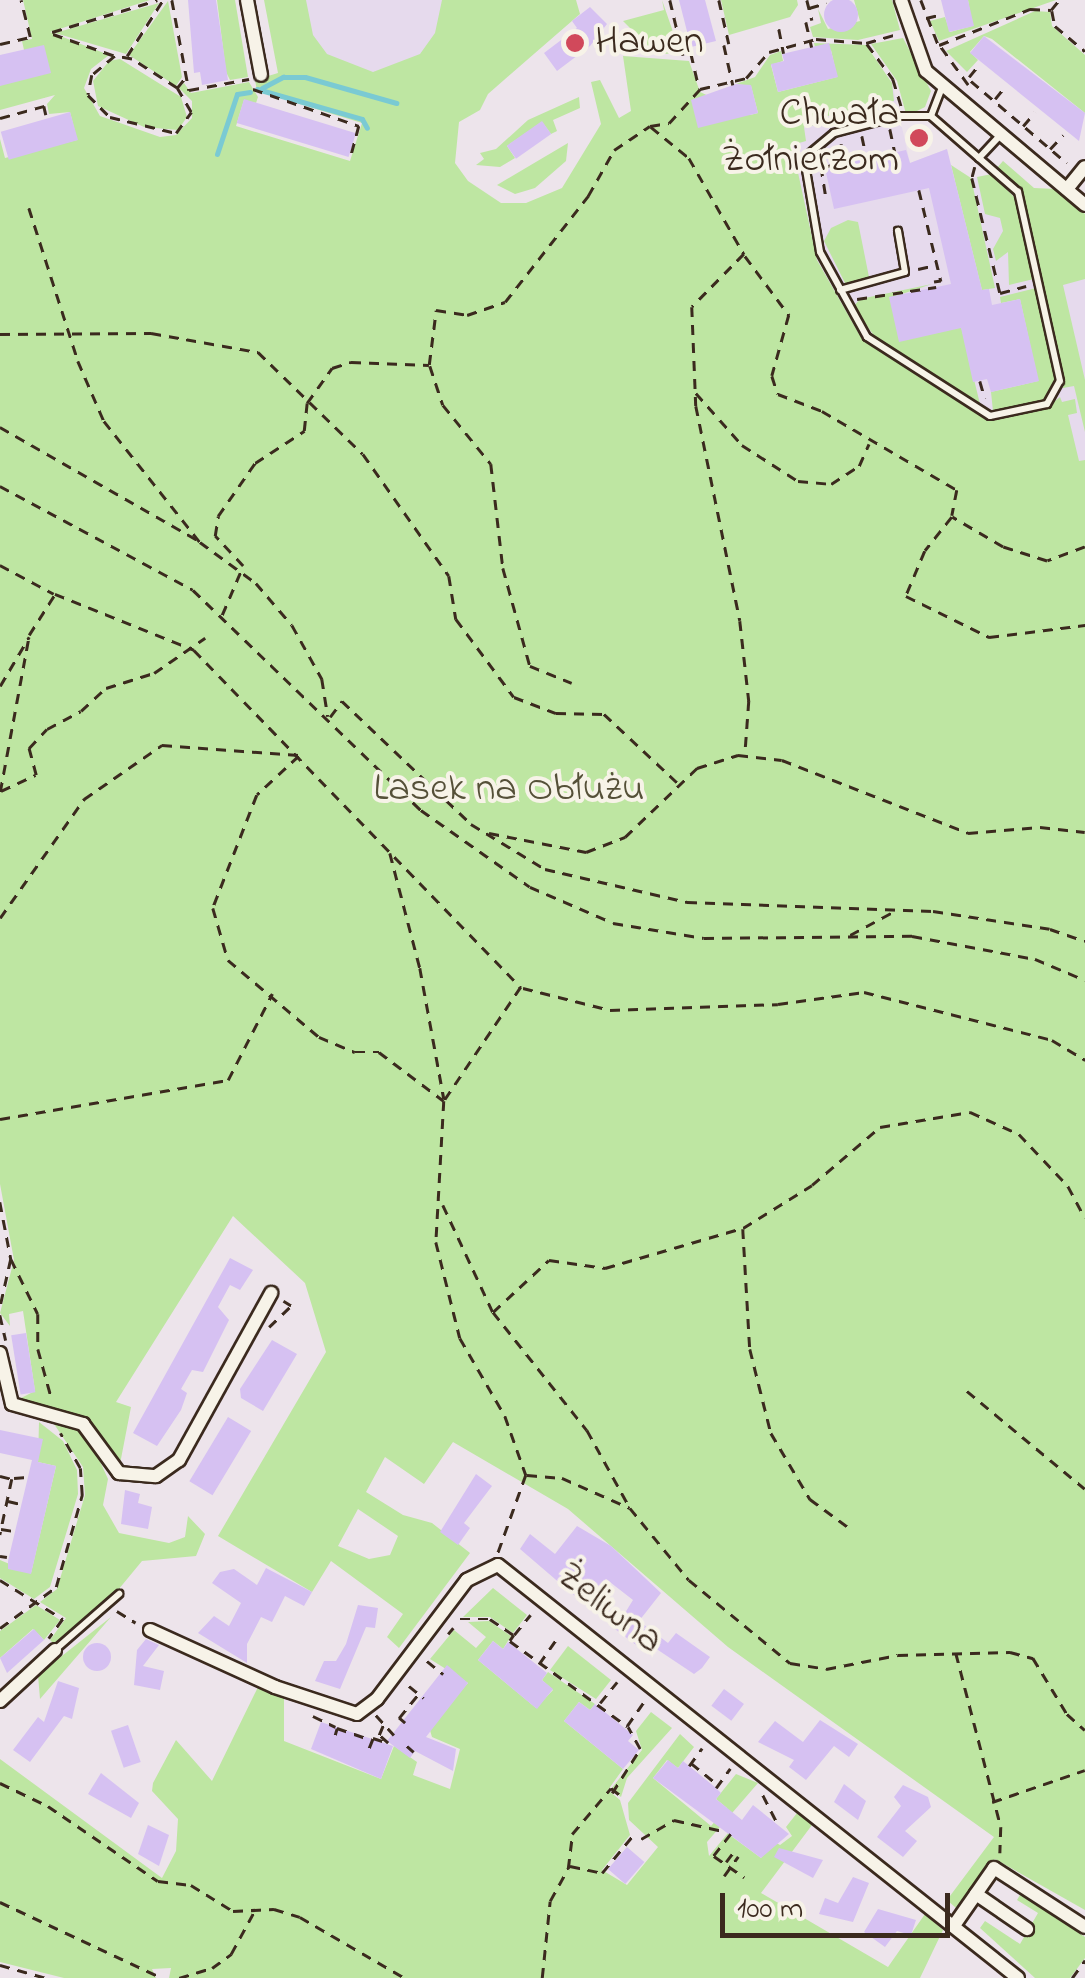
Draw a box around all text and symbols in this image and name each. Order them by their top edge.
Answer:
place label: Hawen [595,19,704,67]
marker: Hawen [564,32,586,54]
place label: Chwała Żołnierzom [722,91,899,185]
marker: Chwała Żołnierzom [908,127,930,149]
park label: Lasek na Obłużu [373,766,645,814]
street label: Żeliwna [546,1552,672,1666]
scale bar [725,1873,955,1935]
text: 100 m [737,1888,803,1932]

